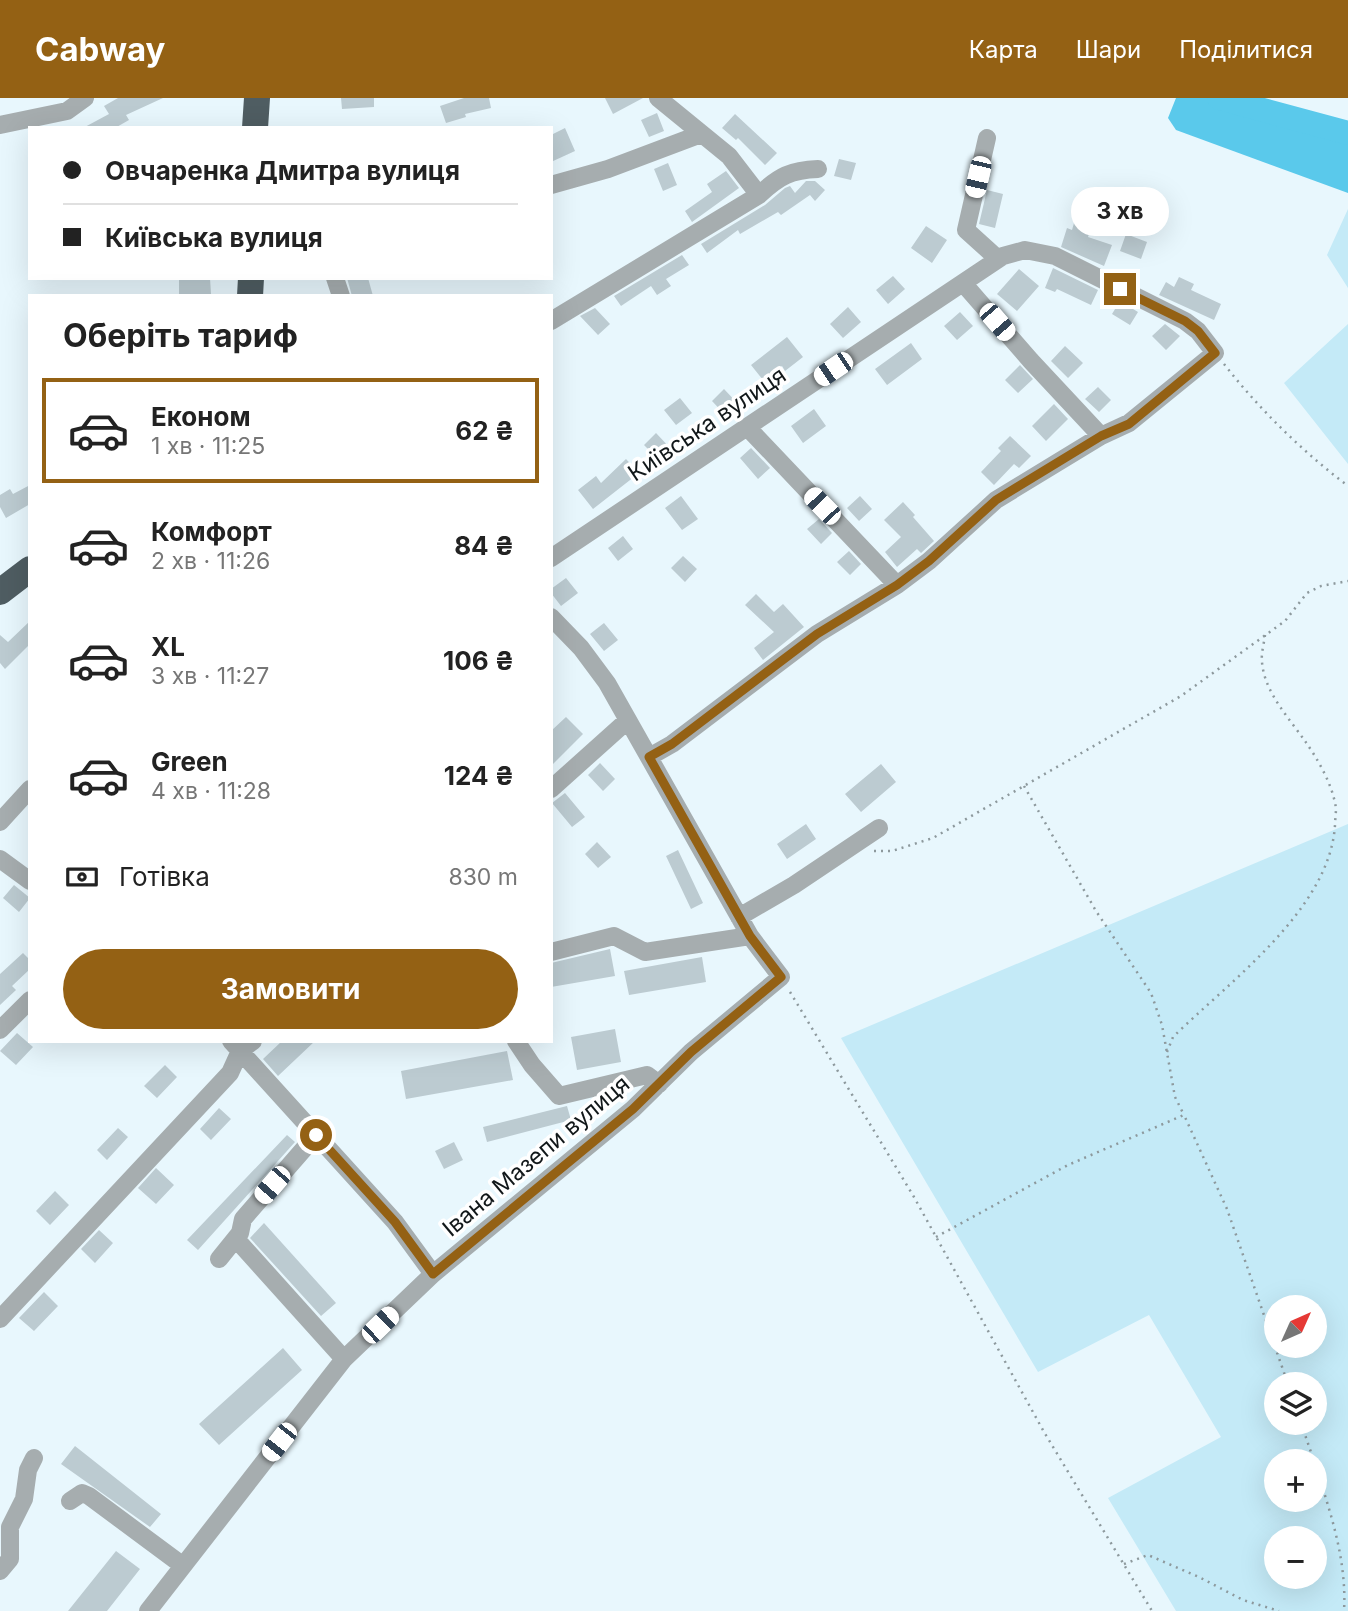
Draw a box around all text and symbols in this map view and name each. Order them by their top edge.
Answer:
text: Cabway [35,29,165,69]
text: Карта [969,35,1038,64]
text: Шари [1076,35,1141,64]
text: Поділитися [1179,35,1313,64]
car [964,154,993,200]
text: Овчаренка Дмитра вулиця [105,155,460,186]
callout: 3 хв [1071,188,1169,236]
text: 3 хв [1097,197,1143,225]
text: Київська вулиця [105,222,323,253]
route end [1104,273,1136,305]
car [976,299,1019,345]
text: Оберіть тариф [63,316,298,355]
car [810,349,857,389]
street label: Київська вулиця [623,361,791,487]
icon: car [67,399,130,462]
text: Економ [151,401,251,432]
text: 62 ₴ [455,415,514,446]
text: 1 хв · 11:25 [151,432,265,460]
car [800,484,845,528]
icon: car [67,514,130,577]
text: Комфорт [151,516,272,547]
text: 84 ₴ [454,530,514,561]
text: 2 хв · 11:26 [151,547,270,575]
icon: car [67,629,130,692]
text: XL [151,631,185,662]
text: 106 ₴ [443,645,514,676]
text: 3 хв · 11:27 [151,662,269,690]
icon: car [67,744,130,807]
text: Green [151,746,228,777]
text: 124 ₴ [444,760,514,791]
text: 4 хв · 11:28 [151,777,271,805]
icon: cash [63,858,101,896]
text: Готівка [119,861,210,892]
text: 830 m [448,863,518,891]
button: Замовити [63,949,518,1029]
street label: Івана Мазепи вулиця [437,1070,635,1242]
route start [300,1119,332,1151]
car [251,1162,294,1208]
north arrow [1264,1295,1326,1358]
map controls [1264,1295,1327,1589]
car [358,1303,403,1347]
button: layers [1264,1372,1327,1435]
car [258,1419,301,1465]
button: + [1264,1449,1327,1512]
button: − [1264,1526,1327,1589]

